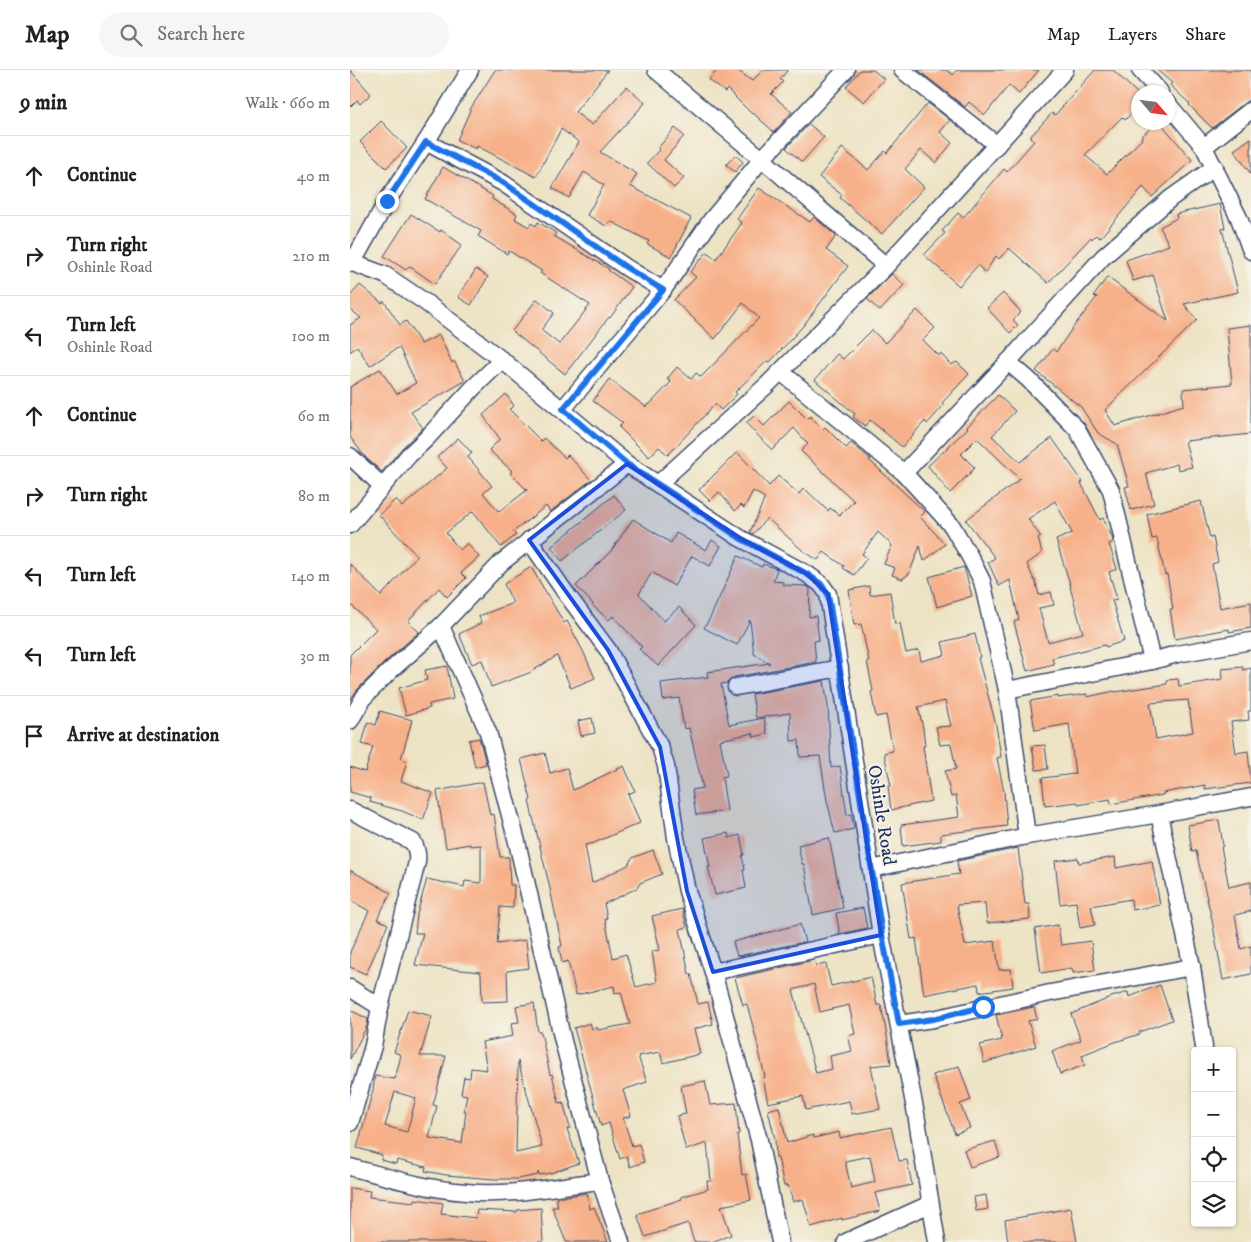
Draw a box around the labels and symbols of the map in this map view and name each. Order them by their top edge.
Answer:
north arrow [1131,85,1176,130]
route end [376,190,399,213]
street label: Oshinle Road [862,763,901,868]
route start [972,996,995,1019]

